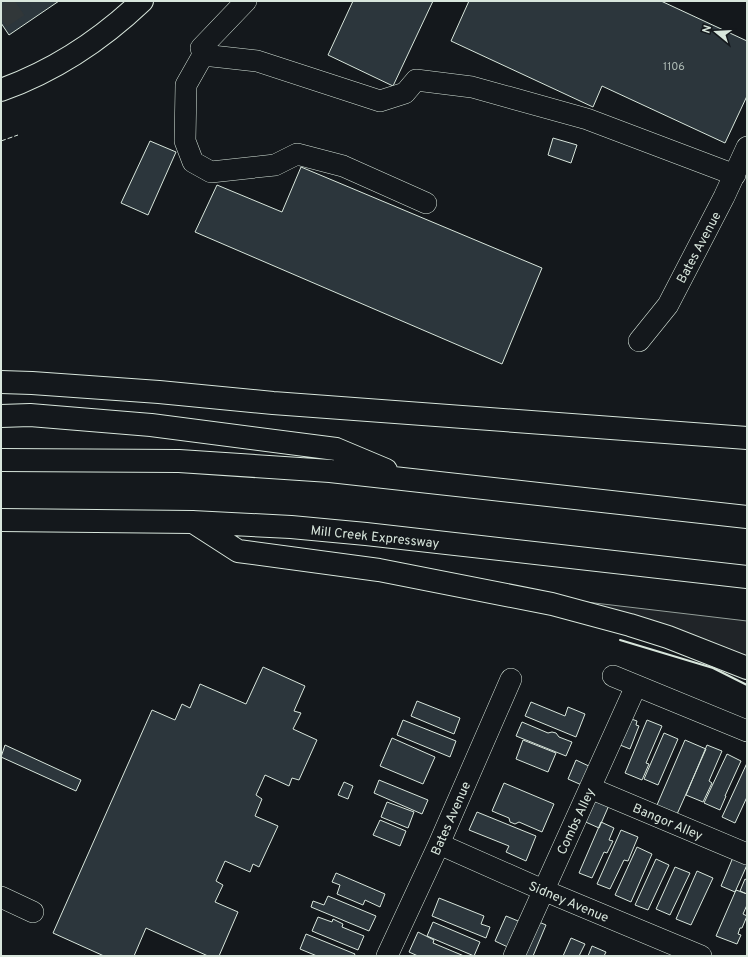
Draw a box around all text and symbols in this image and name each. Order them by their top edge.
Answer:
north arrow [696,12,736,52]
text: N [700,23,715,35]
house number: 1106 [663,60,685,74]
street label: Bates Avenue [674,209,725,287]
street label: Mill Creek Expressway [310,523,440,553]
street label: Bates Avenue [428,779,475,858]
street label: Combs Alley [554,786,599,858]
street label: Bangor Alley [630,801,705,845]
street label: Sidney Avenue [526,879,611,927]

